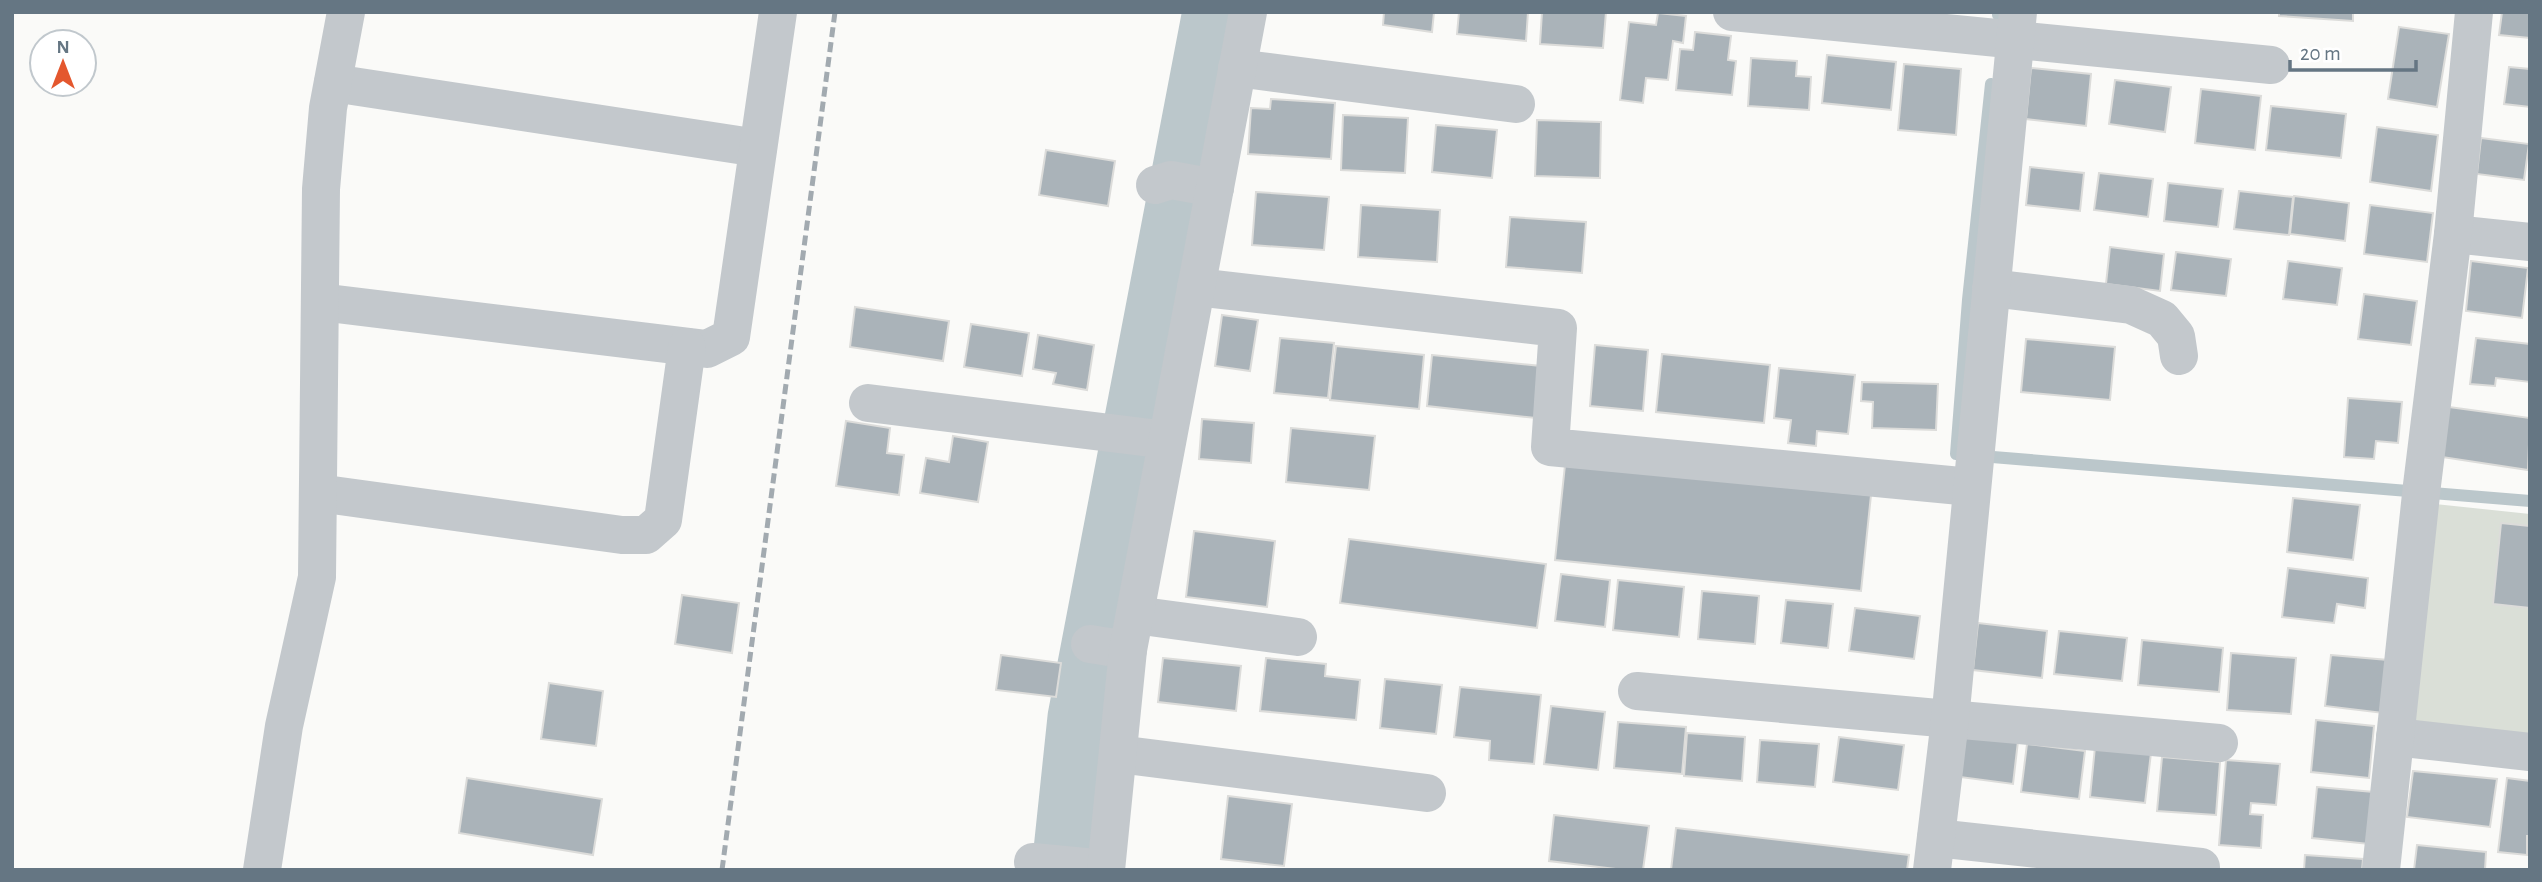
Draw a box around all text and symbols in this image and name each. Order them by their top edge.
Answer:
north arrow [28,28,98,98]
scale bar [2290,28,2416,72]
text: N [56,38,70,57]
text: 20 m [2300,43,2341,64]

